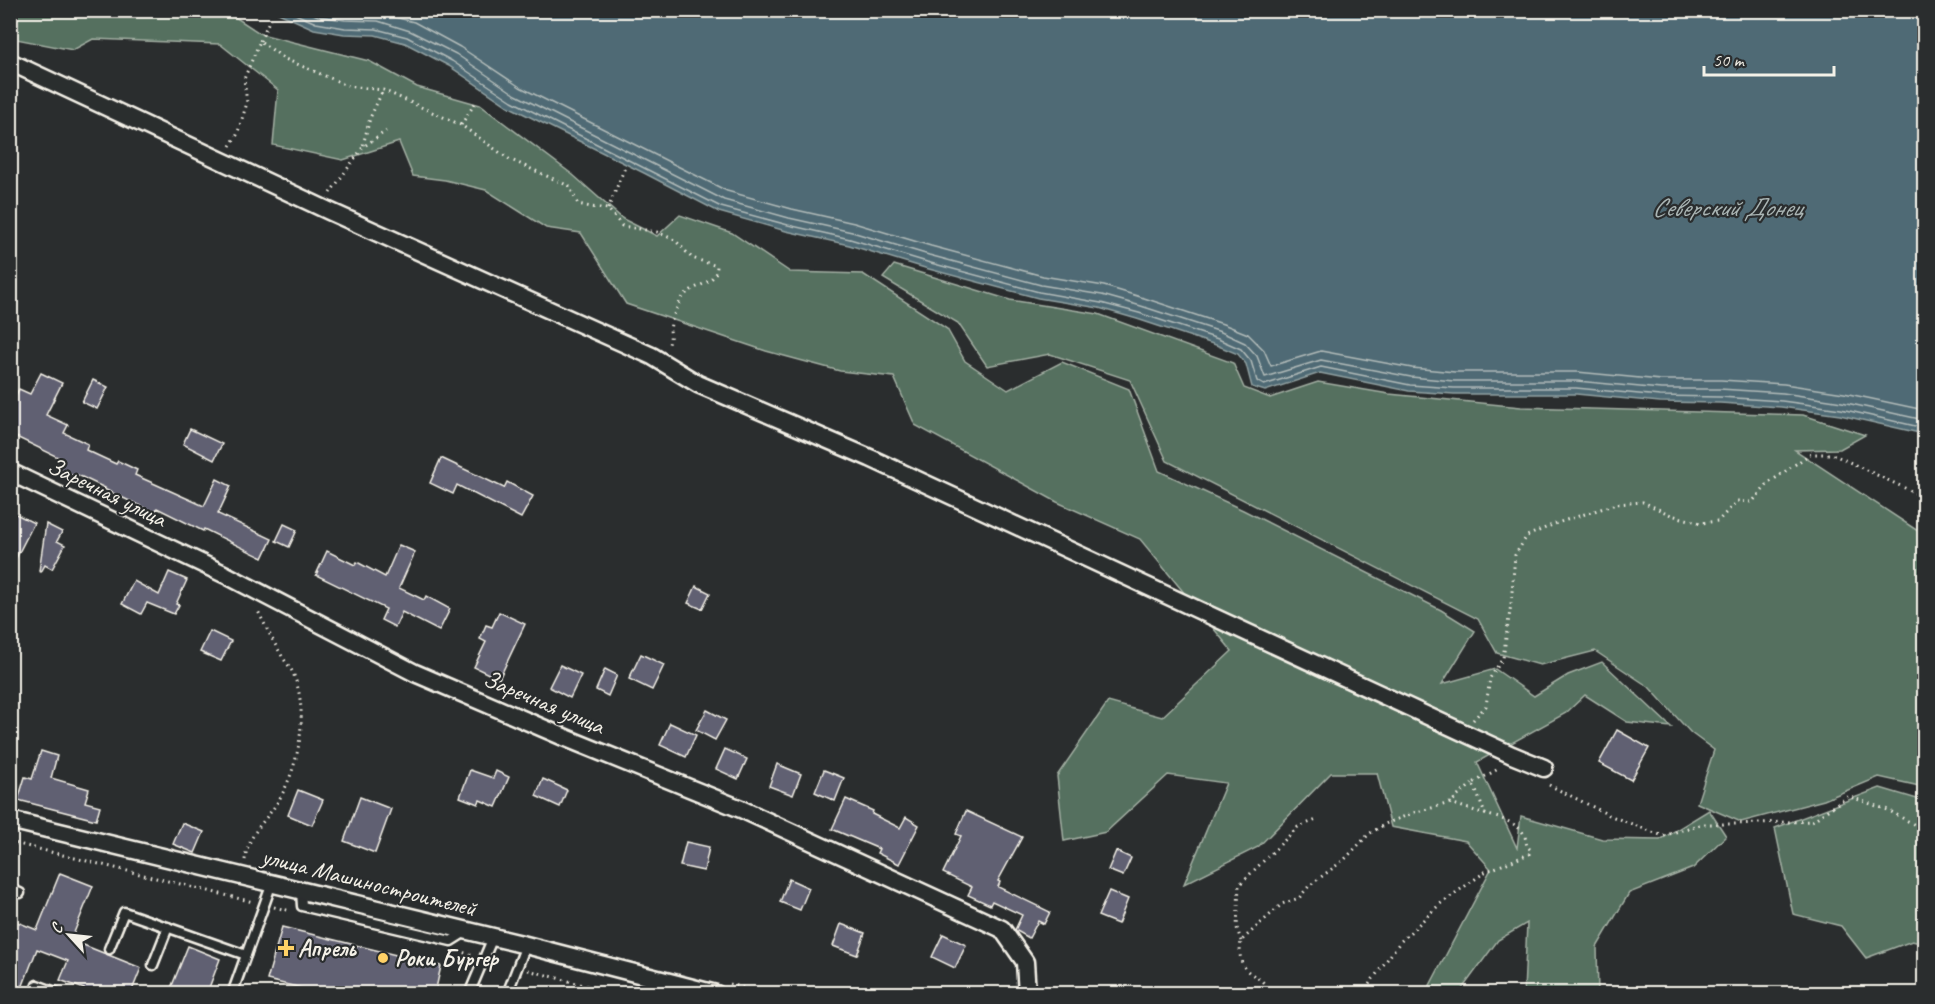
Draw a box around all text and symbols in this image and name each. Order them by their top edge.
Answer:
scale bar [1704,39,1834,77]
text: 50 m [1713,49,1746,71]
water label: Северский Донец [1652,191,1805,224]
street label: Заречная улица [43,450,173,534]
street label: Заречная улица [479,663,610,741]
street label: улица Машиностроителей [257,840,481,924]
north arrow [39,905,99,965]
text: С [46,919,68,937]
place label: Апрель [298,933,357,963]
marker: Апрель [279,941,293,955]
place label: Роки Бургер [395,943,500,973]
marker: Роки Бургер [376,951,390,965]

